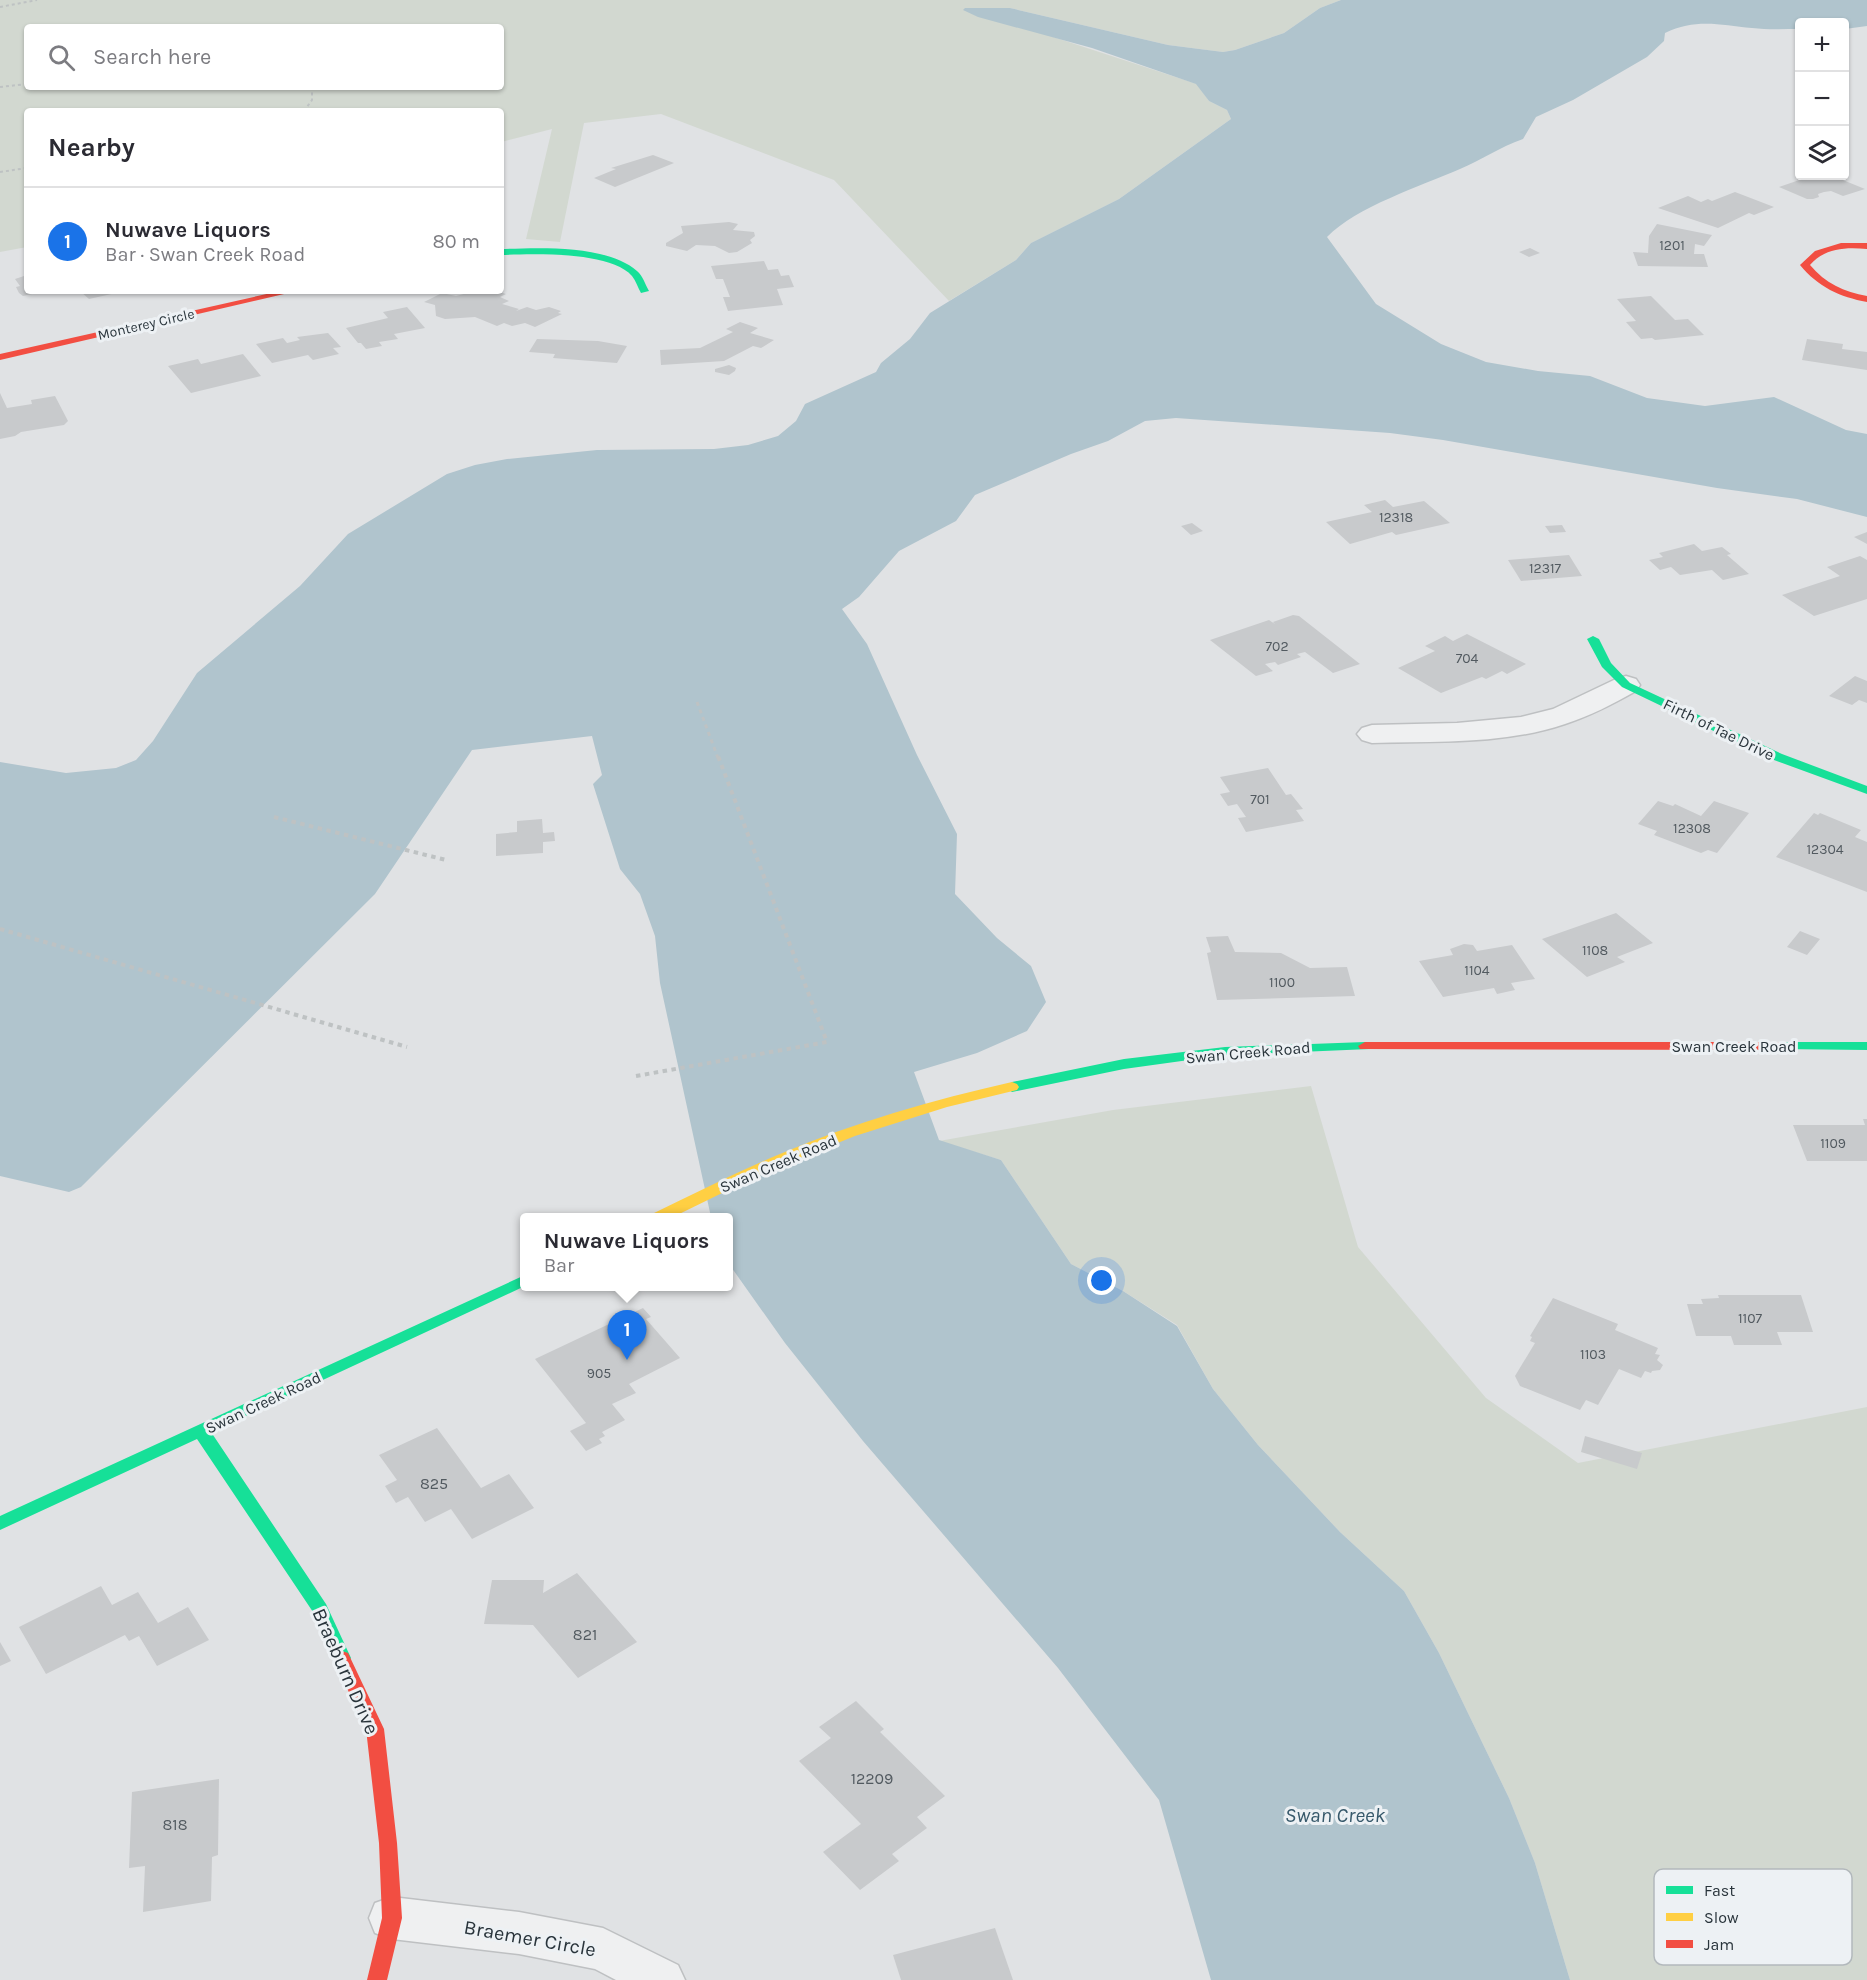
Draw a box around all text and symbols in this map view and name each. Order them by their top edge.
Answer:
map controls [1795,18,1849,180]
button: + [1795,18,1849,72]
search box [24,24,504,90]
icon: search [45,41,78,74]
text: Search here [93,44,211,70]
button: − [1795,72,1849,126]
button: layers [1795,126,1849,180]
text: Nearby [48,132,135,163]
text: Nuwave Liquors [105,217,271,243]
text: 1 [64,230,71,253]
text: 80 m [432,230,480,253]
house number: 1201 [1659,237,1685,254]
text: Bar · Swan Creek Road [105,243,305,266]
street label: Monterey Circle [96,305,196,344]
house number: 12318 [1379,509,1413,526]
house number: 12317 [1529,560,1562,577]
house number: 702 [1266,638,1289,655]
house number: 704 [1456,650,1479,667]
street label: Firth of Tae Drive [1660,694,1777,765]
house number: 701 [1250,791,1270,808]
house number: 12308 [1673,820,1711,837]
house number: 12304 [1806,841,1844,858]
house number: 1108 [1582,942,1608,959]
house number: 1104 [1464,962,1490,979]
house number: 1100 [1269,974,1295,991]
street label: Swan Creek Road [1671,1037,1797,1056]
street label: Swan Creek Road [1185,1038,1311,1067]
street label: Swan Creek Road [717,1130,840,1197]
house number: 1109 [1820,1135,1846,1152]
popup [520,1213,733,1291]
text: Nuwave Liquors [544,1228,709,1254]
text: Bar [544,1254,574,1277]
your location [1087,1266,1116,1295]
pin: 1 [608,1310,646,1360]
house number: 1107 [1738,1310,1762,1327]
house number: 1103 [1580,1346,1606,1363]
house number: 905 [587,1365,611,1382]
street label: Swan Creek Road [202,1367,324,1438]
house number: 825 [420,1474,448,1493]
street label: Braeburn Drive [307,1605,384,1738]
house number: 821 [573,1625,597,1644]
house number: 12209 [851,1769,893,1788]
water label: Swan Creek [1285,1803,1386,1827]
house number: 818 [163,1815,187,1834]
legend [1654,1869,1852,1965]
text: Fast [1704,1881,1735,1900]
text: Slow [1704,1908,1739,1927]
street label: Braemer Circle [462,1916,598,1961]
text: Jam [1704,1935,1734,1954]

